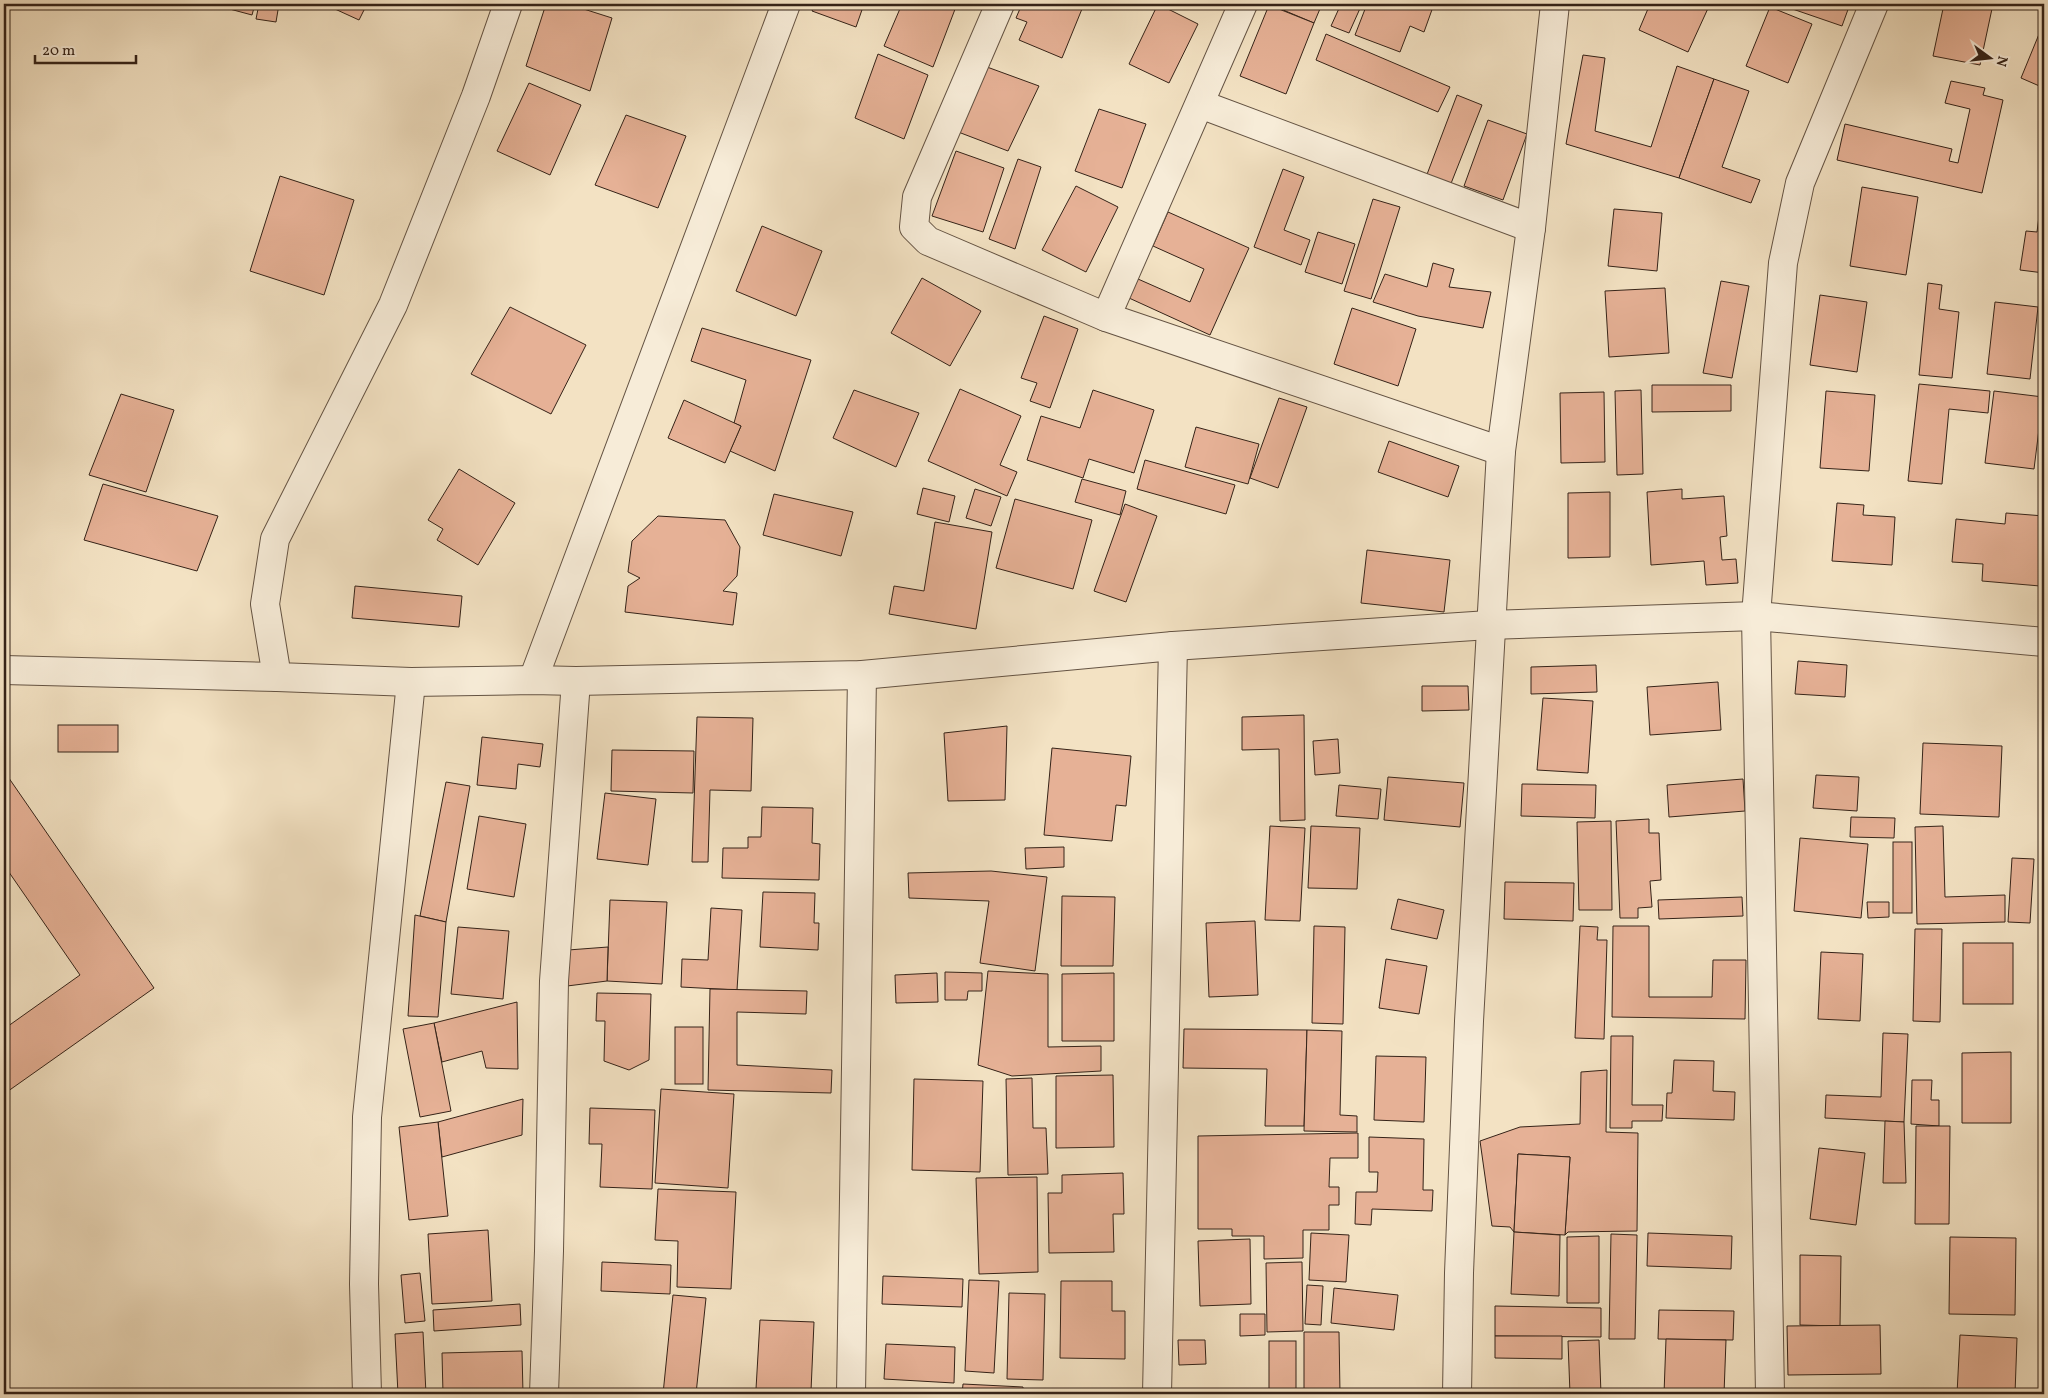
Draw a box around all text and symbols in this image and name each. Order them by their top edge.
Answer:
scale bar [35,32,136,64]
north arrow [1966,32,2016,82]
text: 20 m [42,41,75,62]
text: N [1991,54,2012,68]

